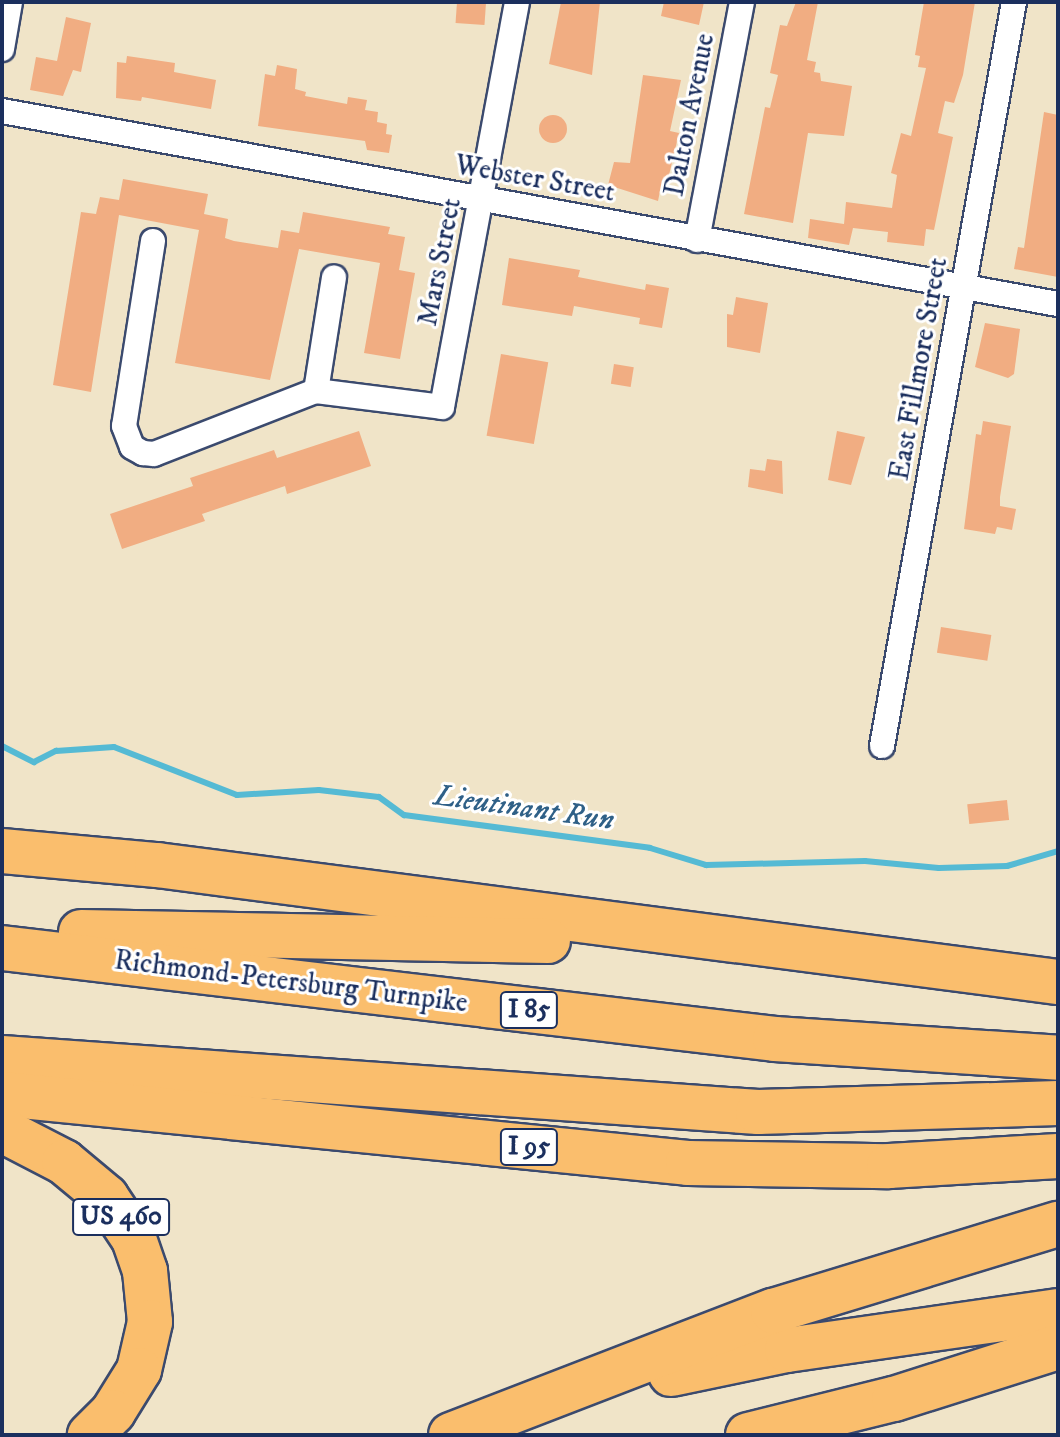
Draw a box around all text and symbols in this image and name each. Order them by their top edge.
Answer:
street label: Dalton Avenue [658,31,722,199]
street label: Webster Street [453,148,617,210]
street label: Mars Street [411,195,469,329]
street label: East Fillmore Street [883,255,955,483]
water label: Lieutinant Run [432,779,616,839]
street label: Richmond-Petersburg Turnpike [112,944,470,1020]
road number: I 85 [499,988,559,1032]
road number: I 95 [499,1125,559,1169]
road number: US 460 [71,1195,171,1239]

